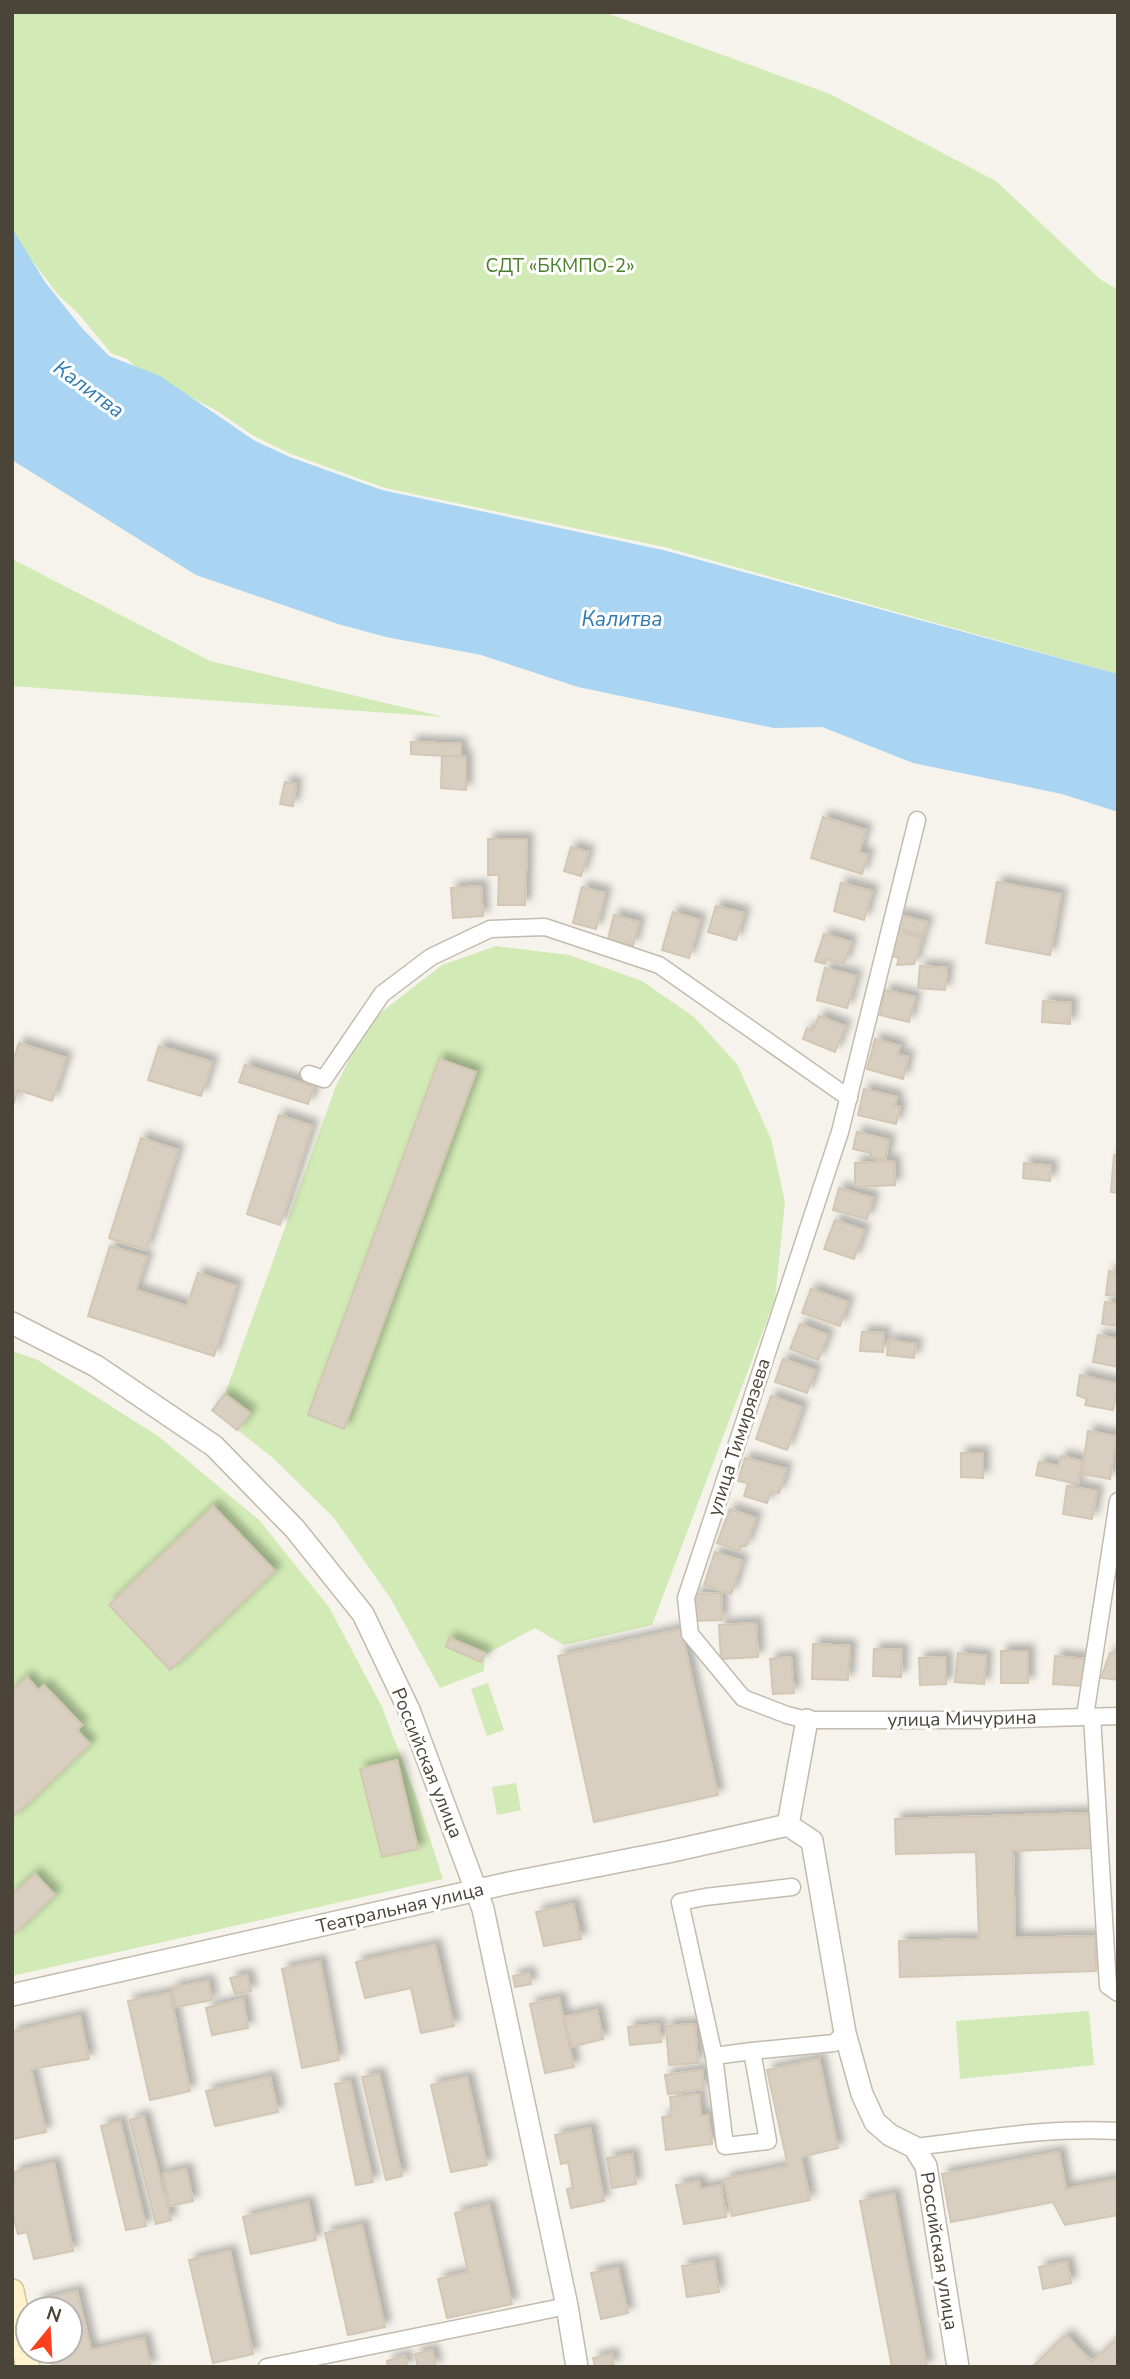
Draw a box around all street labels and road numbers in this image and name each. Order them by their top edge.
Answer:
street label: улица Тимирязева [701,1355,777,1519]
street label: Российская улица [385,1684,469,1842]
street label: улица Мичурина [887,1705,1037,1733]
street label: Театральная улица [314,1876,486,1940]
street label: Российская улица [914,2170,964,2332]

